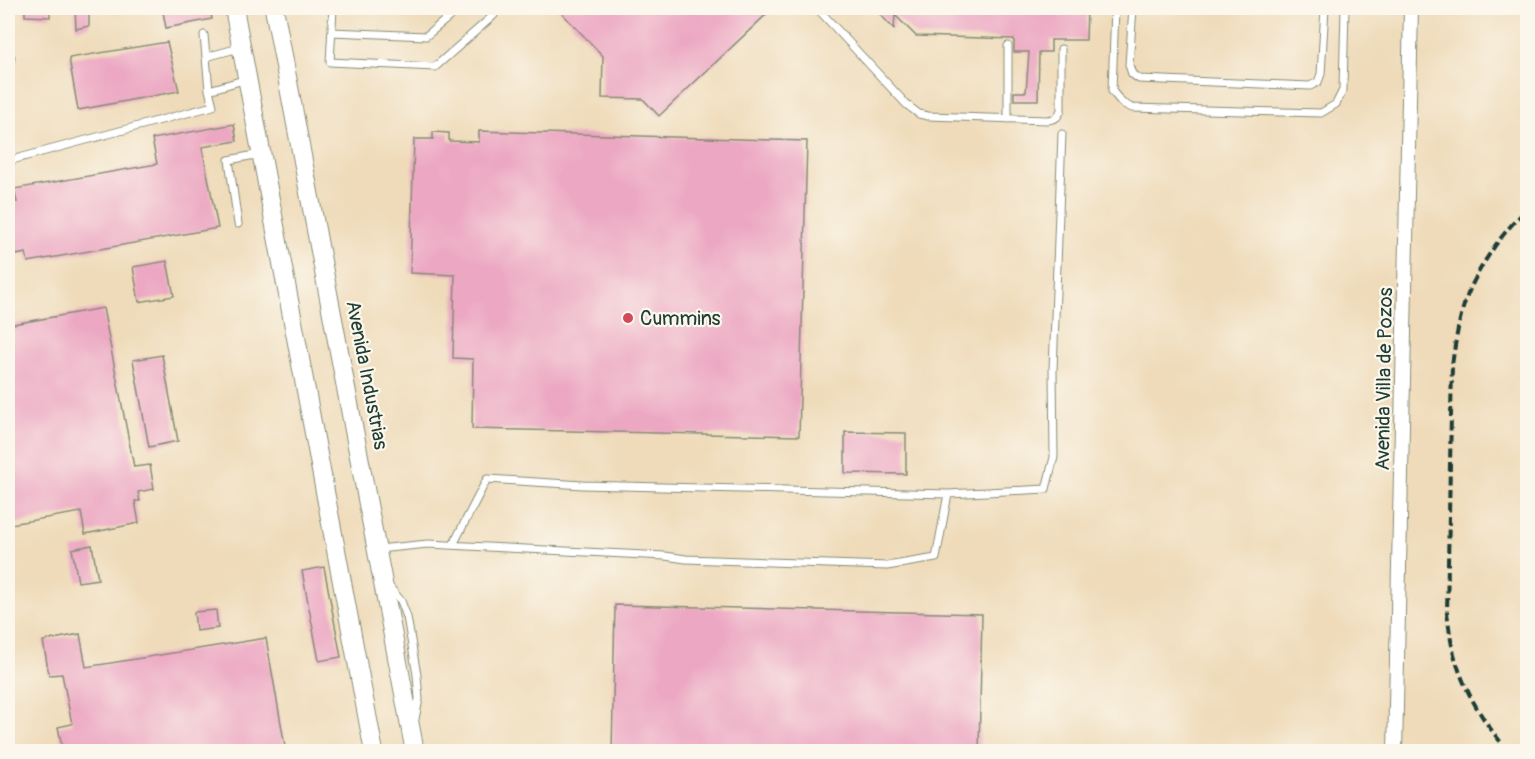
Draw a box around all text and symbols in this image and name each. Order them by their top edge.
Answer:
street label: Avenida Villa de Pozos [1370,287,1398,471]
street label: Avenida Industrias [340,298,394,452]
place label: Cummins [640,306,721,331]
marker: Cummins [621,311,635,325]

